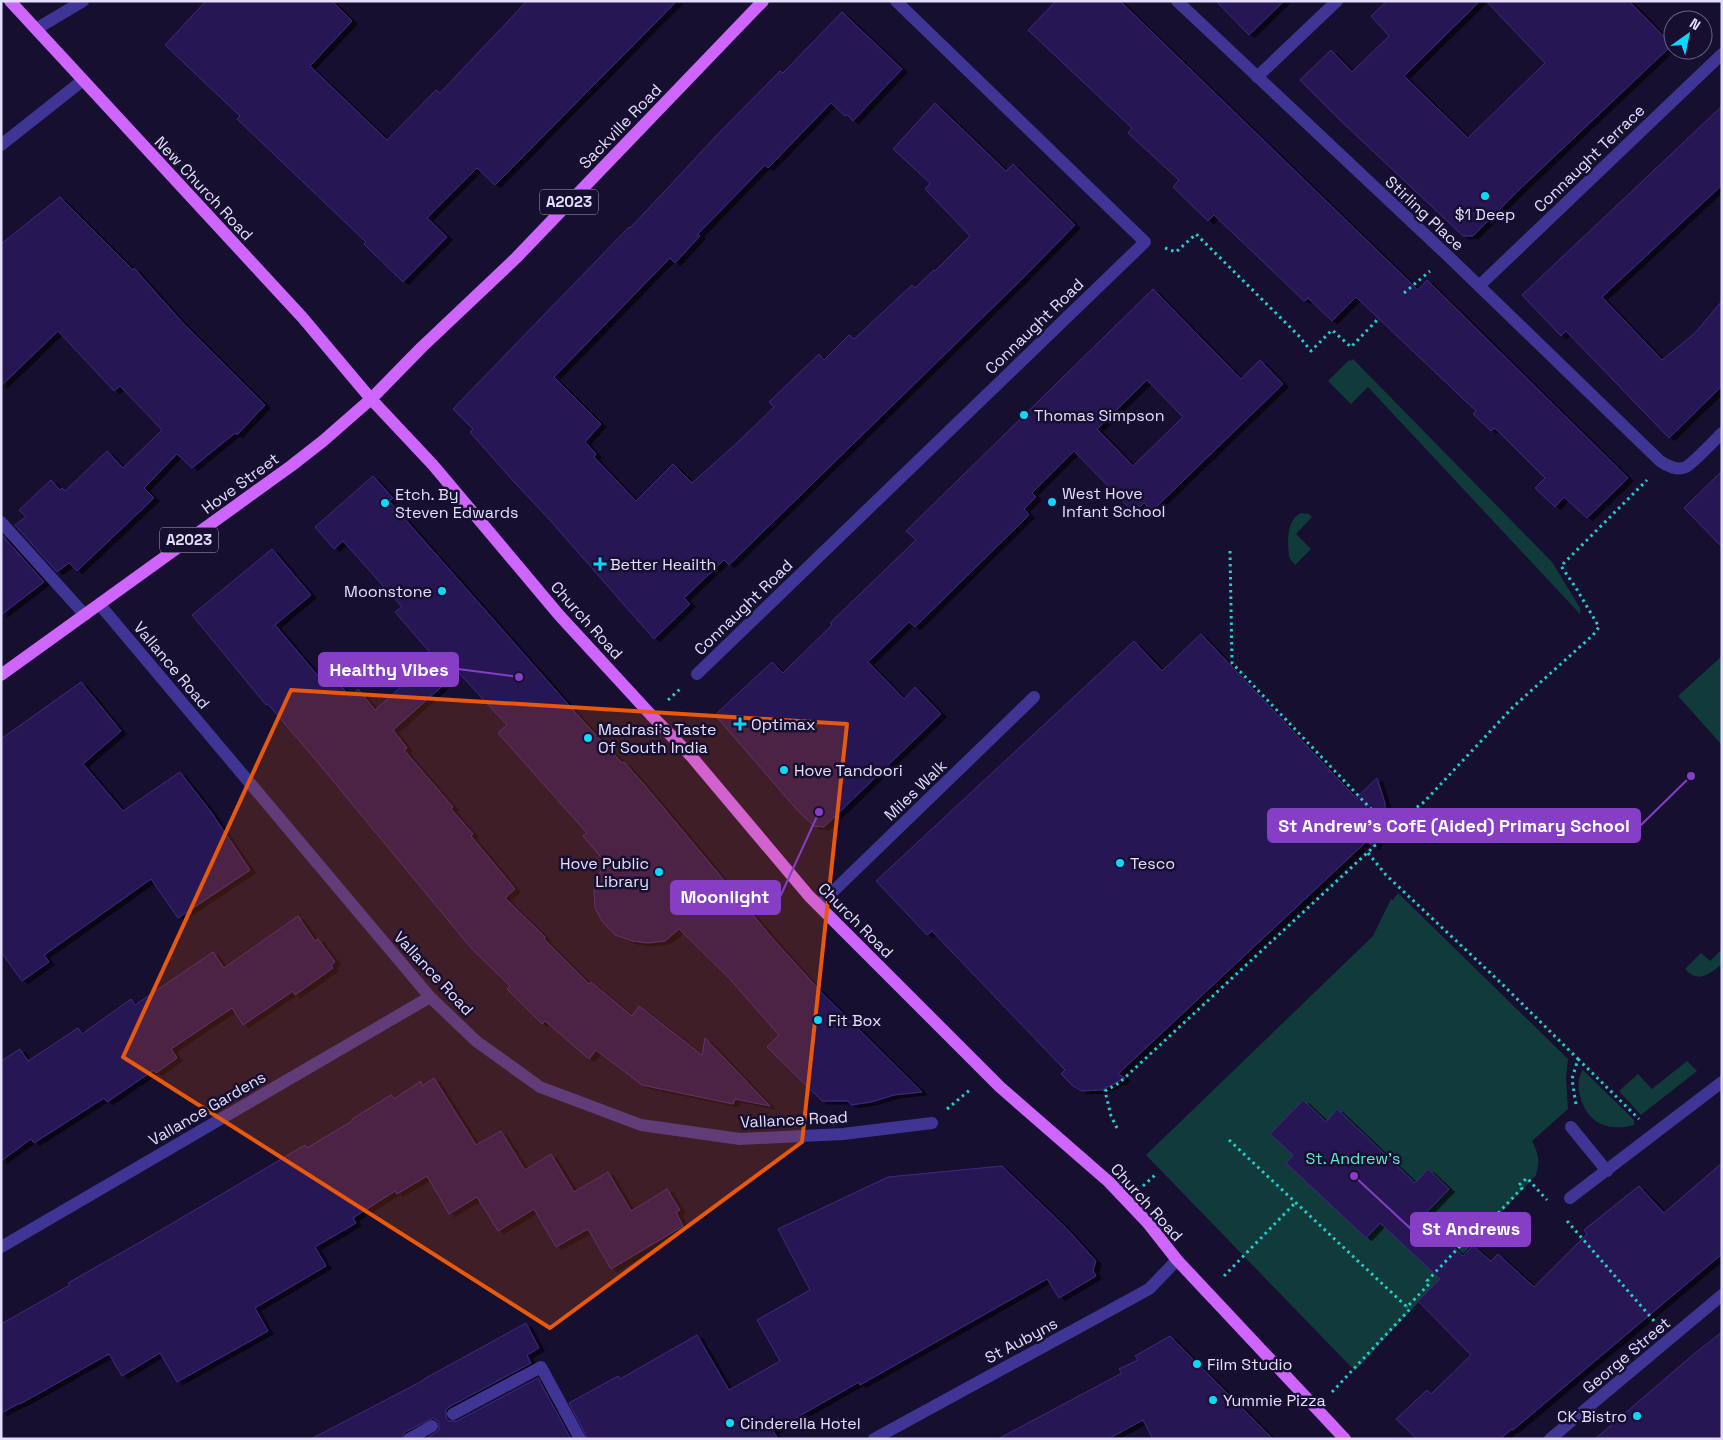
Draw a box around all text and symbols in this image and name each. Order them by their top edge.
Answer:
north arrow [1663,10,1713,60]
text: N [1686,14,1704,34]
street label: Sackville Road [575,79,666,173]
street label: Connaught Terrace [1529,100,1649,217]
street label: New Church Road [150,132,257,245]
street label: Stirling Place [1381,171,1469,255]
road number: A2023 [540,190,598,214]
marker: $1 Deep [1479,190,1491,202]
place label: $1 Deep [1455,204,1515,225]
street label: Connaught Road [981,274,1088,379]
place label: Thomas Simpson [1034,405,1164,426]
marker: Thomas Simpson [1018,409,1030,421]
street label: Hove Street [197,448,283,519]
place label: West Hove Infant School [1062,483,1166,522]
place label: Etch. By Steven Edwards [395,484,518,523]
marker: West Hove Infant School [1046,496,1058,508]
marker: Etch. By Steven Edwards [379,497,391,509]
road number: A2023 [160,528,218,552]
place label: Better Heailth [610,554,716,575]
street label: Connaught Road [690,555,797,660]
marker: Better Heailth [594,558,606,570]
street label: Church Road [546,577,627,664]
place label: Moonstone [344,581,432,602]
marker: Moonstone [436,585,448,597]
street label: Vallance Road [129,617,214,713]
callout: Healthy Vibes [319,653,458,686]
text: Healthy Vibes [329,658,449,681]
place label: Optimax [751,714,815,735]
marker: Optimax [733,717,747,731]
place label: Madrasi's Taste Of South India [598,719,716,758]
marker: Madrasi's Taste Of South India [582,732,594,744]
street label: Miles Walk [880,755,951,825]
place label: Hove Tandoori [794,760,903,781]
marker: Hove Tandoori [778,764,790,776]
callout: St Andrew's CofE (Aided) Primary School [1268,809,1640,842]
text: St Andrew's CofE (Aided) Primary School [1278,814,1630,837]
place label: Hove Public Library [560,853,649,892]
place label: Tesco [1130,853,1175,874]
marker: Tesco [1114,857,1126,869]
marker: Hove Public Library [653,866,665,878]
street label: Church Road [813,878,898,963]
callout: Moonlight [671,881,780,914]
text: Moonlight [680,885,770,908]
street label: Vallance Road [389,927,478,1020]
place label: Fit Box [828,1010,881,1031]
marker: Fit Box [812,1014,824,1026]
street label: Vallance Gardens [145,1066,270,1151]
street label: Vallance Road [740,1106,848,1133]
park label: St. Andrew's [1305,1148,1401,1169]
street label: Church Road [1106,1159,1187,1246]
callout: St Andrews [1411,1213,1530,1246]
text: St Andrews [1422,1217,1520,1240]
street label: George Street [1578,1312,1675,1398]
street label: St Aubyns [981,1313,1061,1368]
place label: Film Studio [1207,1354,1292,1375]
marker: Film Studio [1191,1358,1203,1370]
place label: Yummie Pizza [1223,1390,1326,1411]
marker: Yummie Pizza [1207,1394,1219,1406]
place label: CK Bistro [1557,1406,1627,1427]
marker: CK Bistro [1631,1410,1643,1422]
place label: Cinderella Hotel [740,1413,861,1434]
marker: Cinderella Hotel [724,1417,736,1429]

